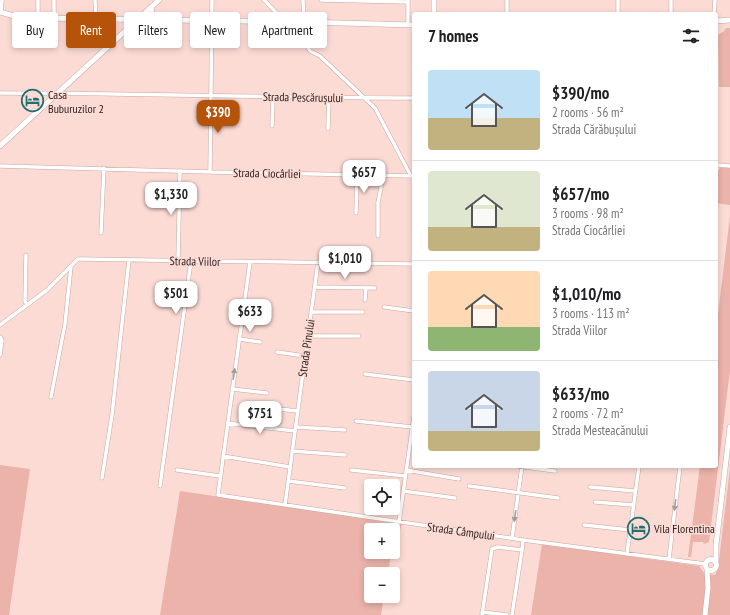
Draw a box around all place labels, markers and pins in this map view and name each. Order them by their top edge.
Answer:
place label: Casa Buburuzilor 2 [48,87,104,116]
hotel icon: Casa Buburuzilor 2 [19,88,45,114]
pin: $390 [194,100,242,134]
pin: $657 [340,160,388,194]
pin: $1,330 [138,182,204,216]
pin: $1,010 [312,246,378,280]
pin: $501 [152,281,200,315]
pin: $633 [226,299,274,333]
pin: $751 [236,401,284,435]
hotel icon: Vila Florentina [626,515,652,541]
place label: Vila Florentina [653,521,715,536]

